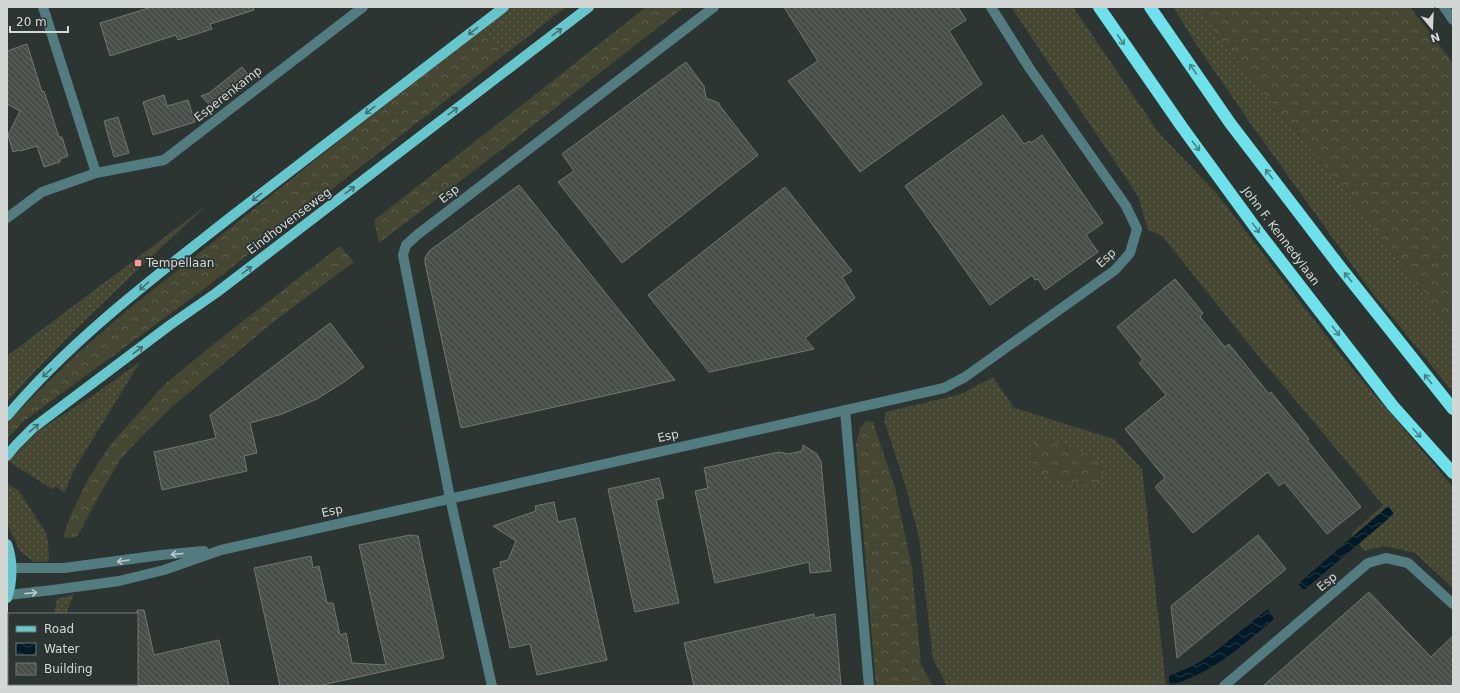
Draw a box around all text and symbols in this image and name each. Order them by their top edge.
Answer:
scale bar [10,8,68,34]
north arrow [1412,8,1452,48]
text: 20 m [16,15,47,29]
one-way arrow [468,26,479,35]
one-way arrow [551,28,562,36]
text: N [1429,29,1442,45]
one-way arrow [1117,34,1125,45]
street label: Esperenkamp [191,63,265,125]
one-way arrow [1189,63,1197,74]
one-way arrow [365,106,376,114]
one-way arrow [448,107,459,116]
one-way arrow [1191,140,1200,151]
one-way arrow [1265,168,1273,179]
street label: Esp [436,182,462,206]
street label: John F. Kennedylaan [1239,183,1323,288]
street label: Eindhovenseweg [244,185,334,257]
one-way arrow [345,186,356,195]
one-way arrow [251,193,262,202]
one-way arrow [1252,223,1260,234]
street label: Esp [1093,246,1119,270]
place label: Tempellaan [145,256,214,270]
marker: Tempellaan [133,258,143,268]
one-way arrow [242,265,253,274]
one-way arrow [1344,272,1352,283]
one-way arrow [138,282,149,291]
one-way arrow [1331,326,1340,337]
one-way arrow [132,345,143,354]
one-way arrow [42,368,52,377]
one-way arrow [1424,374,1433,385]
one-way arrow [29,424,39,433]
street label: Esp [656,427,680,445]
one-way arrow [1412,427,1421,437]
street label: Esp [320,502,344,520]
one-way arrow [171,550,184,557]
one-way arrow [117,557,130,565]
street label: Esp [1314,570,1340,594]
one-way arrow [24,589,37,596]
legend [8,613,138,685]
text: Road [44,622,74,636]
text: Water [44,642,80,656]
text: Building [44,662,93,676]

